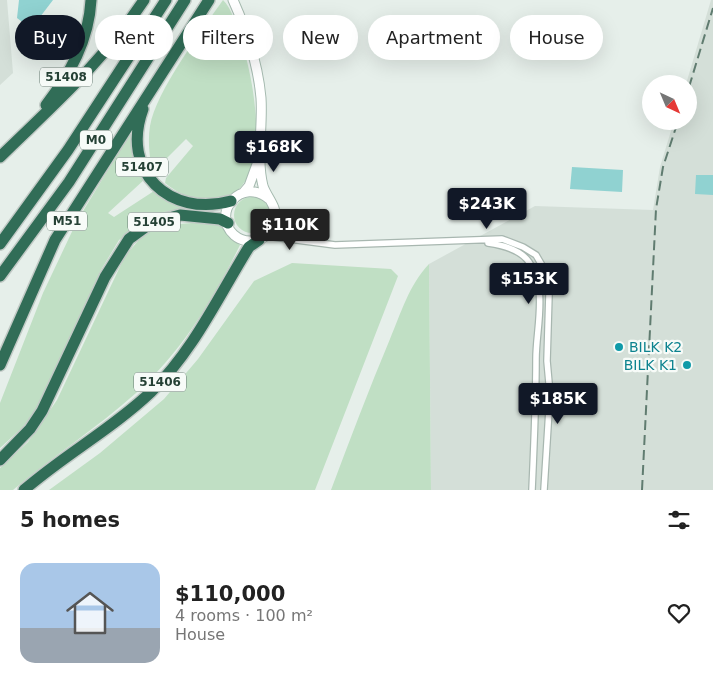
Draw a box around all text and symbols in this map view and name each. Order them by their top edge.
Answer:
chip: Buy [15,15,85,60]
chip: Rent [95,15,173,60]
chip: Filters [183,15,273,60]
chip: New [283,15,358,60]
chip: Apartment [368,15,500,60]
chip: House [510,15,603,60]
road number: 51408 [40,68,92,86]
north arrow [642,75,698,130]
map controls [642,75,697,130]
road number: M0 [80,130,112,150]
pin: $168K [239,130,309,173]
text: $168K [246,137,302,156]
road number: 51407 [116,158,168,176]
pin: $243K [452,188,522,230]
text: $243K [459,194,515,213]
pin: $110K [255,208,325,251]
road number: M51 [47,212,87,230]
road number: 51405 [128,212,180,232]
text: $110K [262,215,318,234]
pin: $153K [494,262,564,305]
text: $153K [501,269,557,288]
place label: BILK K2 [629,339,682,355]
marker: BILK K2 [613,341,625,353]
place label: BILK K1 [624,357,677,373]
marker: BILK K1 [681,359,693,371]
road number: 51406 [134,372,186,392]
pin: $185K [523,382,593,425]
text: $185K [530,389,586,408]
icon: filters [665,506,693,534]
text: 5 homes [20,508,120,532]
text: $110,000 [175,582,285,606]
icon: home [60,583,120,643]
icon: heart [665,599,693,627]
text: 4 rooms · 100 m² [175,606,313,625]
text: House [175,625,225,644]

